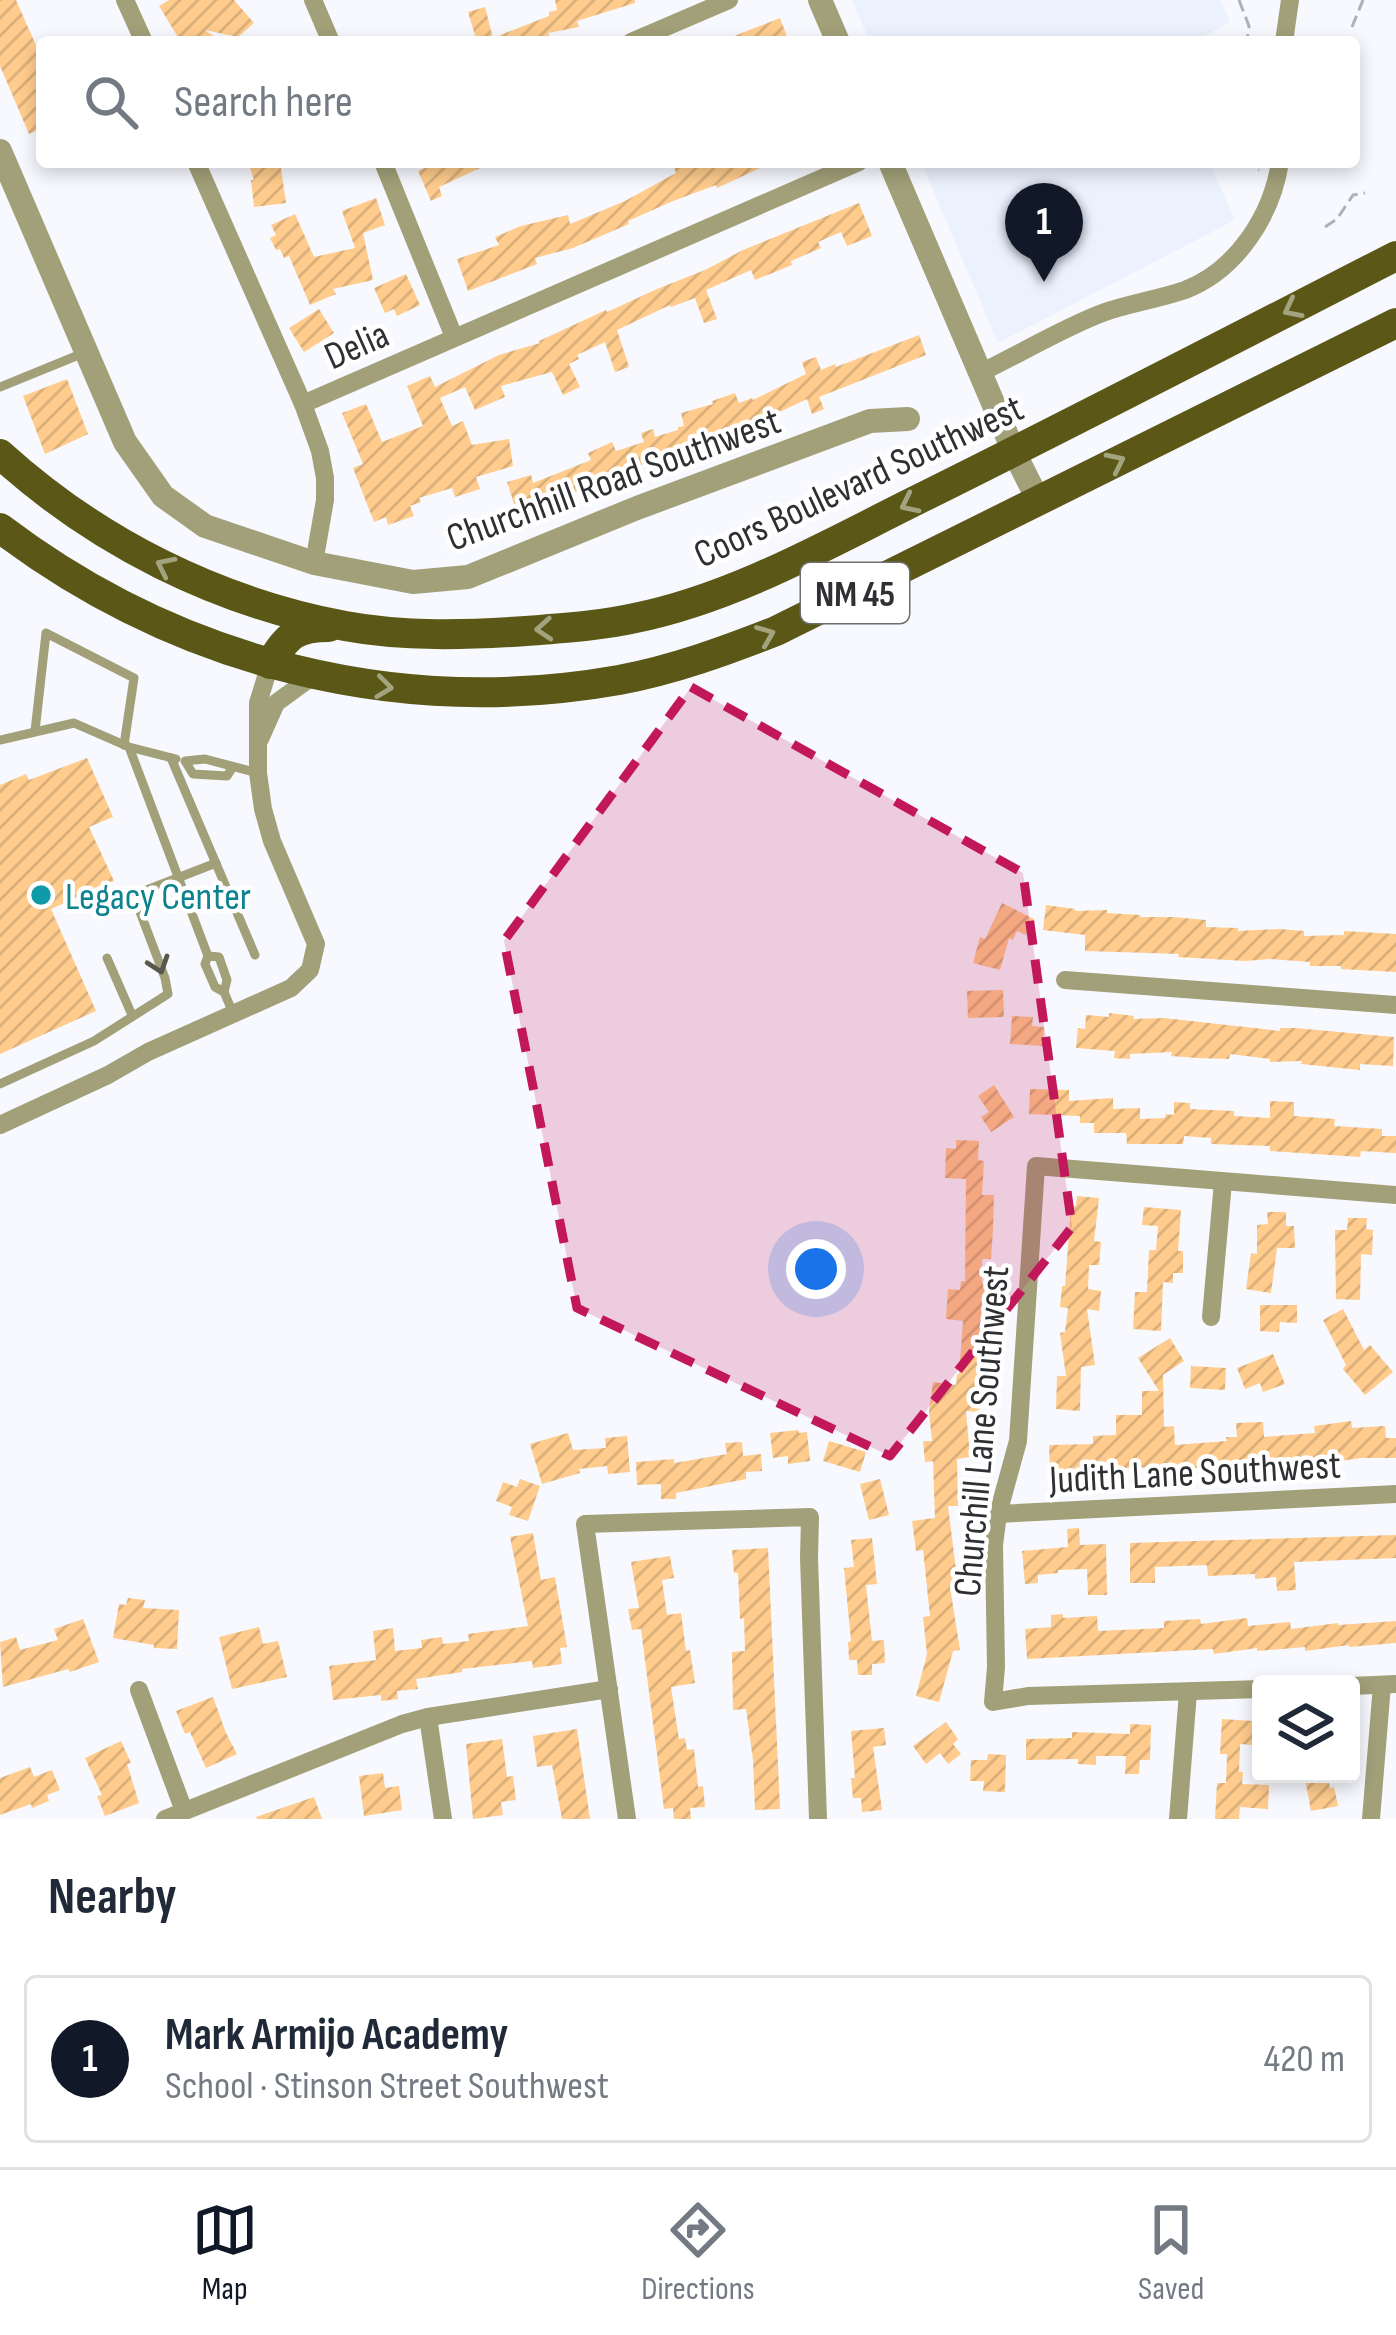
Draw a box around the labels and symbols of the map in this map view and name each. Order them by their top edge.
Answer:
pin: 1 [1005,183,1083,282]
one-way arrow [1283,295,1305,318]
street label: Delia [318,312,396,381]
street label: Coors Boulevard Southwest [687,385,1031,579]
street label: Churchhill Road Southwest [441,398,787,563]
one-way arrow [1103,453,1125,476]
one-way arrow [900,489,922,512]
one-way arrow [155,557,177,580]
road number: NM 45 [801,563,909,623]
one-way arrow [534,616,553,642]
one-way arrow [754,625,775,649]
one-way arrow [374,673,394,699]
place label: Legacy Center [65,874,251,921]
marker: Legacy Center [28,882,54,908]
one-way arrow [145,953,169,974]
your location [786,1239,846,1299]
street label: Churchill Lane Southwest [945,1264,1020,1599]
street label: Judith Lane Southwest [1047,1442,1342,1505]

